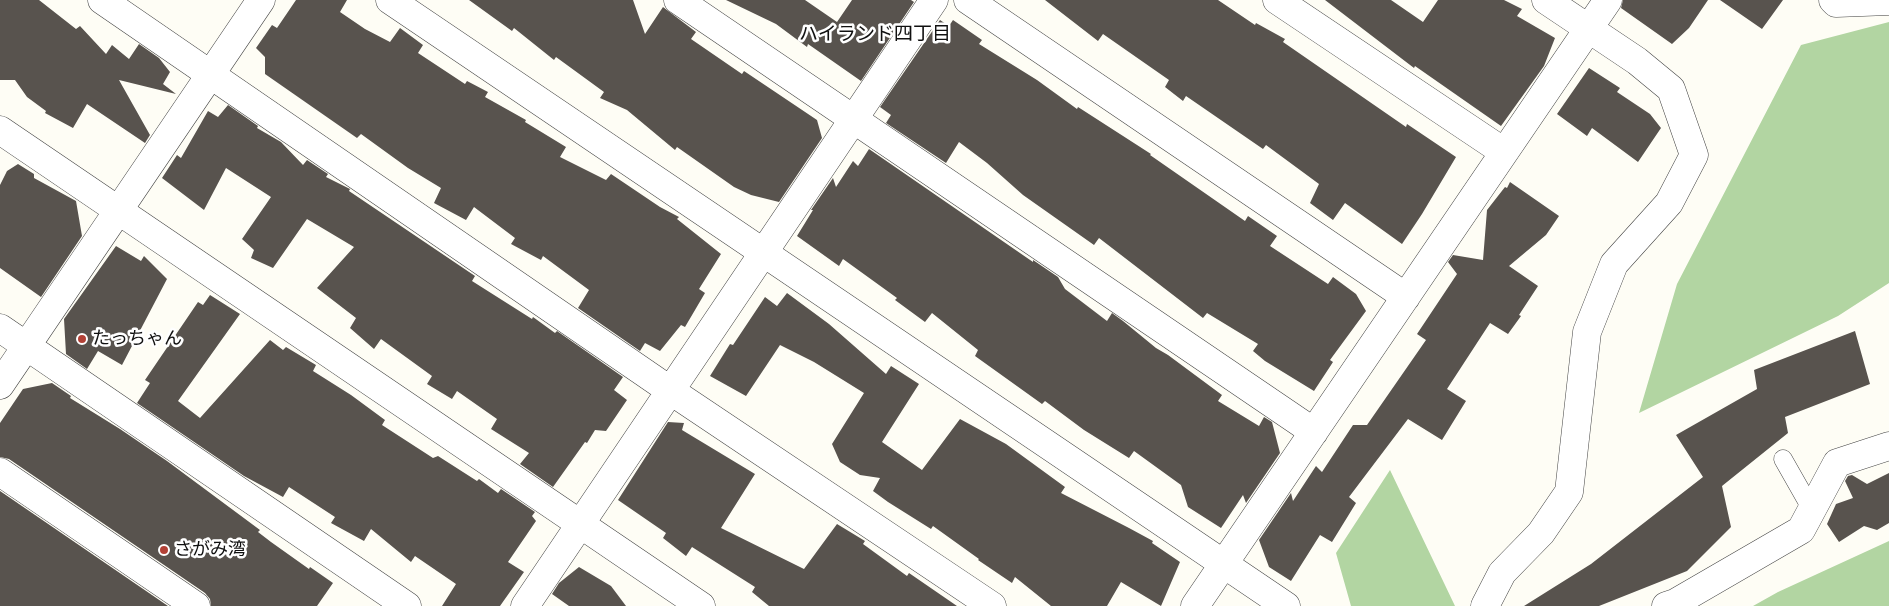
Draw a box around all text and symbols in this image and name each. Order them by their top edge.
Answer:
district label: ハイランド四丁目 [799,24,951,46]
place label: たっちゃん [92,328,182,350]
marker: たっちゃん [76,333,88,345]
place label: さがみ湾 [174,539,246,561]
marker: さがみ湾 [158,544,170,556]

